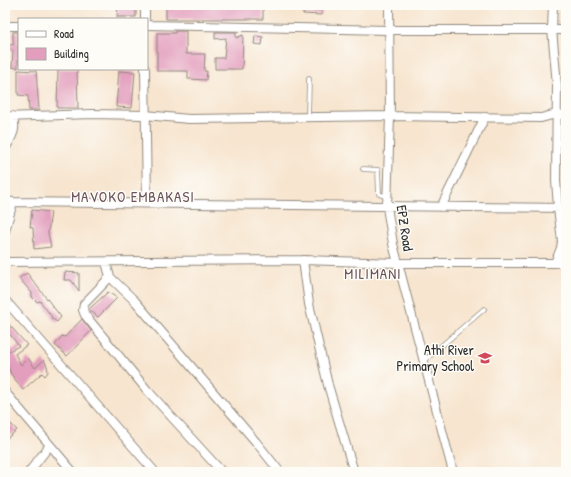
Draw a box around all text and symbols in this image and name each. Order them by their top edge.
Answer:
legend [18,18,148,70]
text: Road [54,25,74,42]
text: Building [54,45,89,62]
district label: MAVOKO EMBAKASI [71,186,195,207]
street label: EPZ Road [392,204,419,253]
district label: MILIMANI [344,263,402,284]
place label: Athi River Primary School [396,340,475,376]
school or university icon: Athi River Primary School [477,350,493,366]

